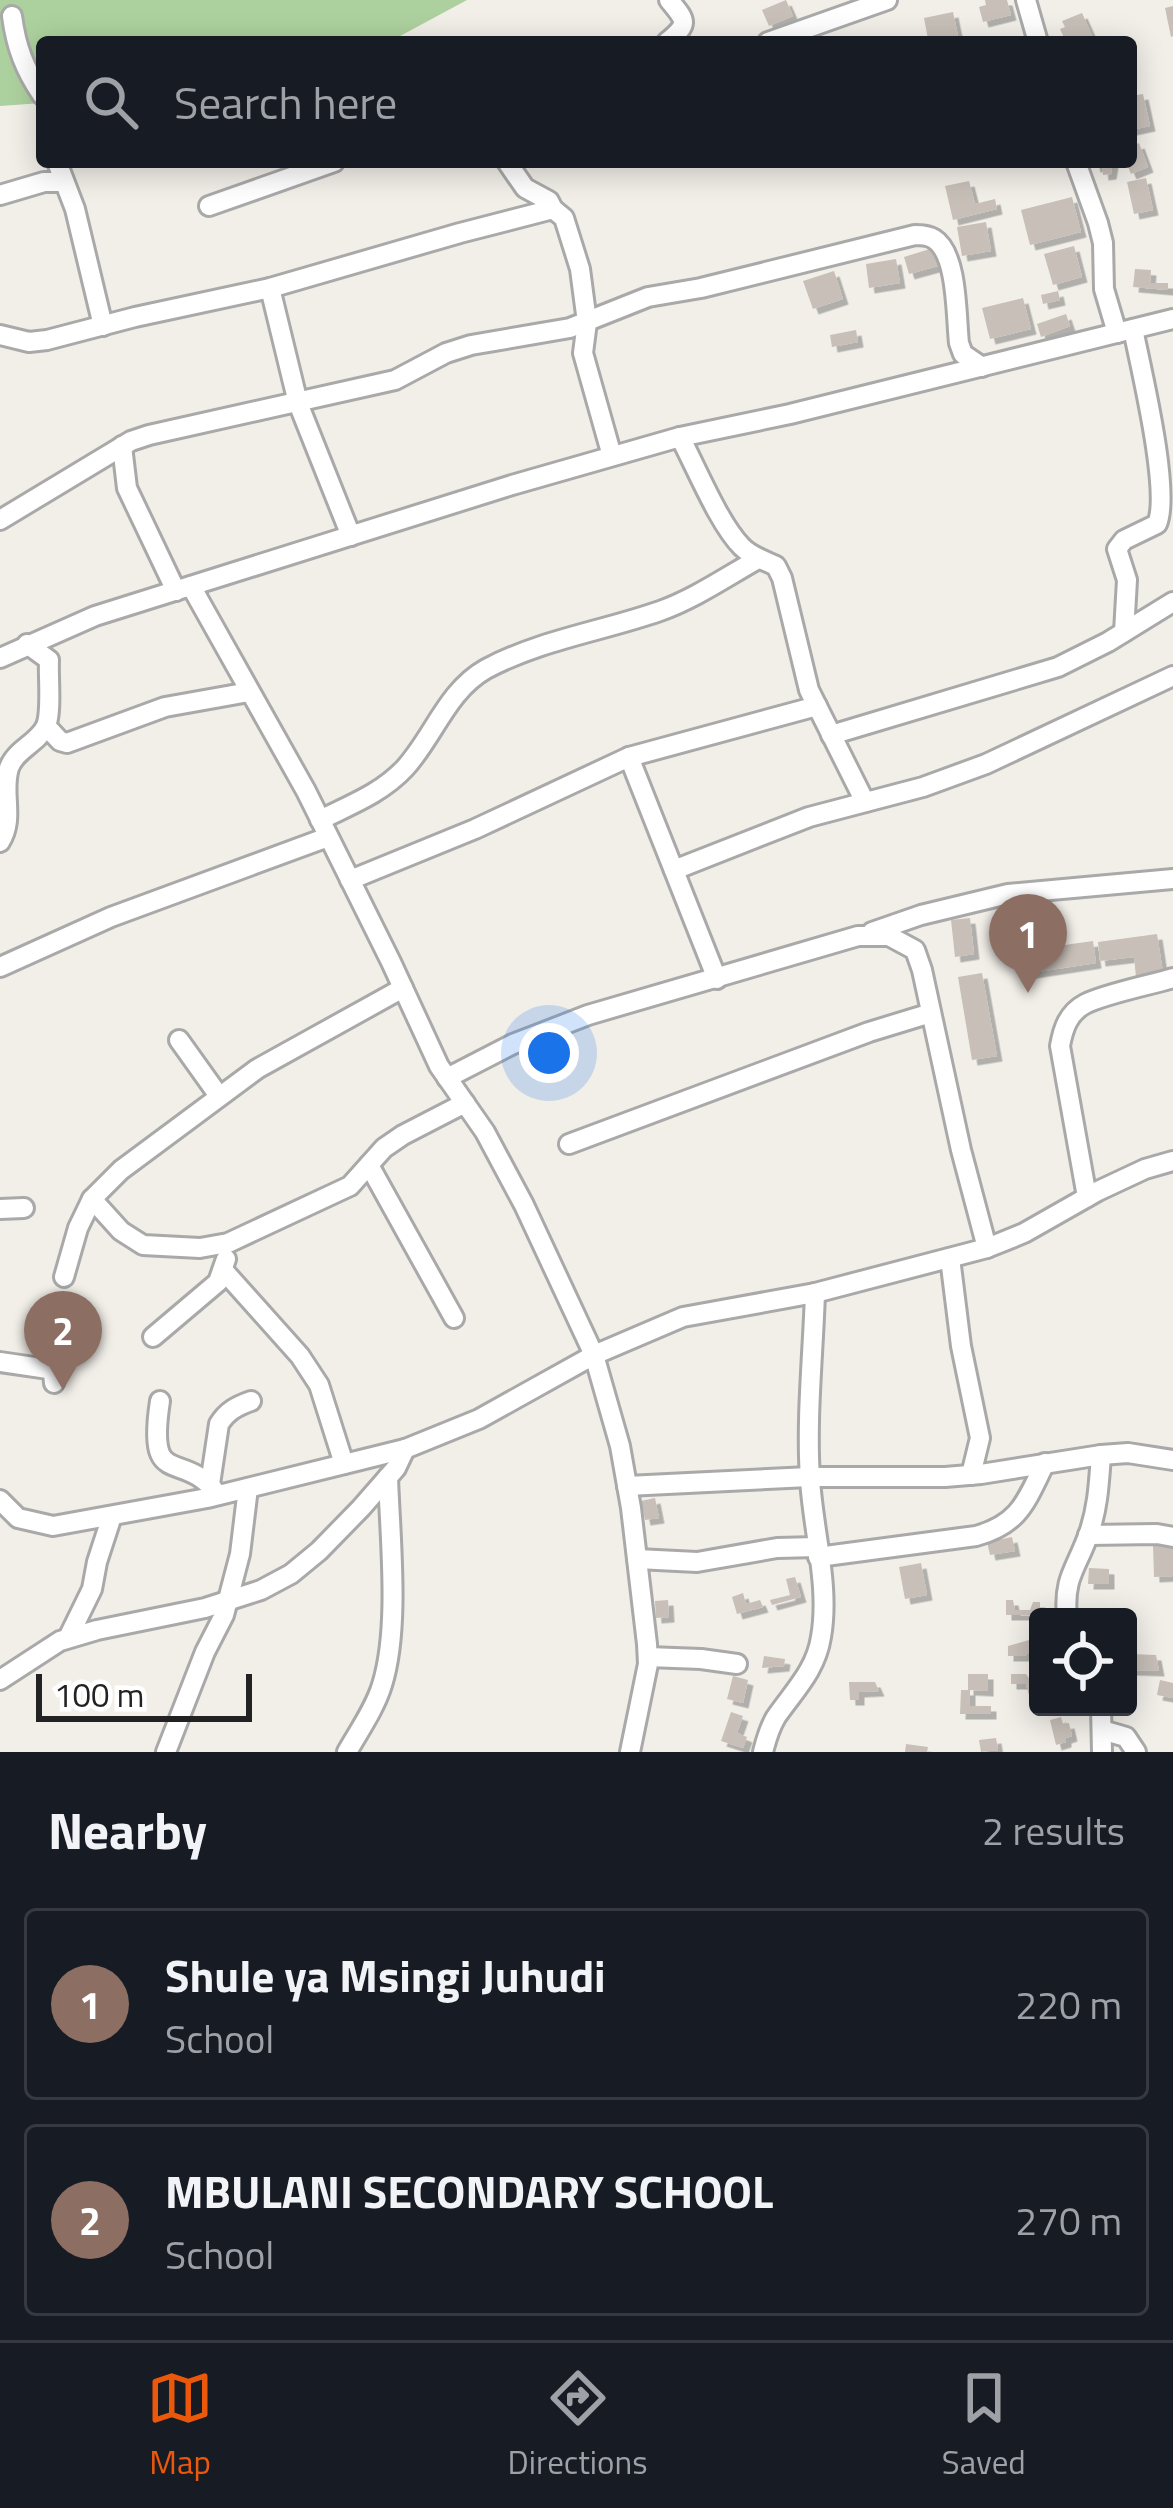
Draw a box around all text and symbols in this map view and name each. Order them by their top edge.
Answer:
search box [36,36,1137,168]
text: Search here [174,68,397,136]
icon: search [78,69,144,135]
pin: 1 [989,894,1067,993]
your location [519,1023,579,1083]
pin: 2 [24,1291,102,1390]
map controls [1029,1608,1137,1716]
button: locate [1029,1608,1137,1716]
scale bar [36,1668,252,1721]
text: 100 m [54,1670,144,1720]
text: Nearby [48,1791,207,1869]
text: 2 results [982,1801,1125,1860]
text: Shule ya Msingi Juhudi [165,1941,606,2009]
text: 1 [79,1975,101,2034]
text: 220 m [1015,1975,1122,2034]
text: School [165,2009,274,2068]
text: MBULANI SECONDARY SCHOOL [165,2157,773,2225]
text: 2 [79,2191,101,2250]
text: 270 m [1015,2191,1122,2250]
text: School [165,2225,274,2284]
tab: Map [147,2365,213,2487]
tab: Directions [508,2365,647,2487]
tab: Saved [942,2365,1026,2487]

